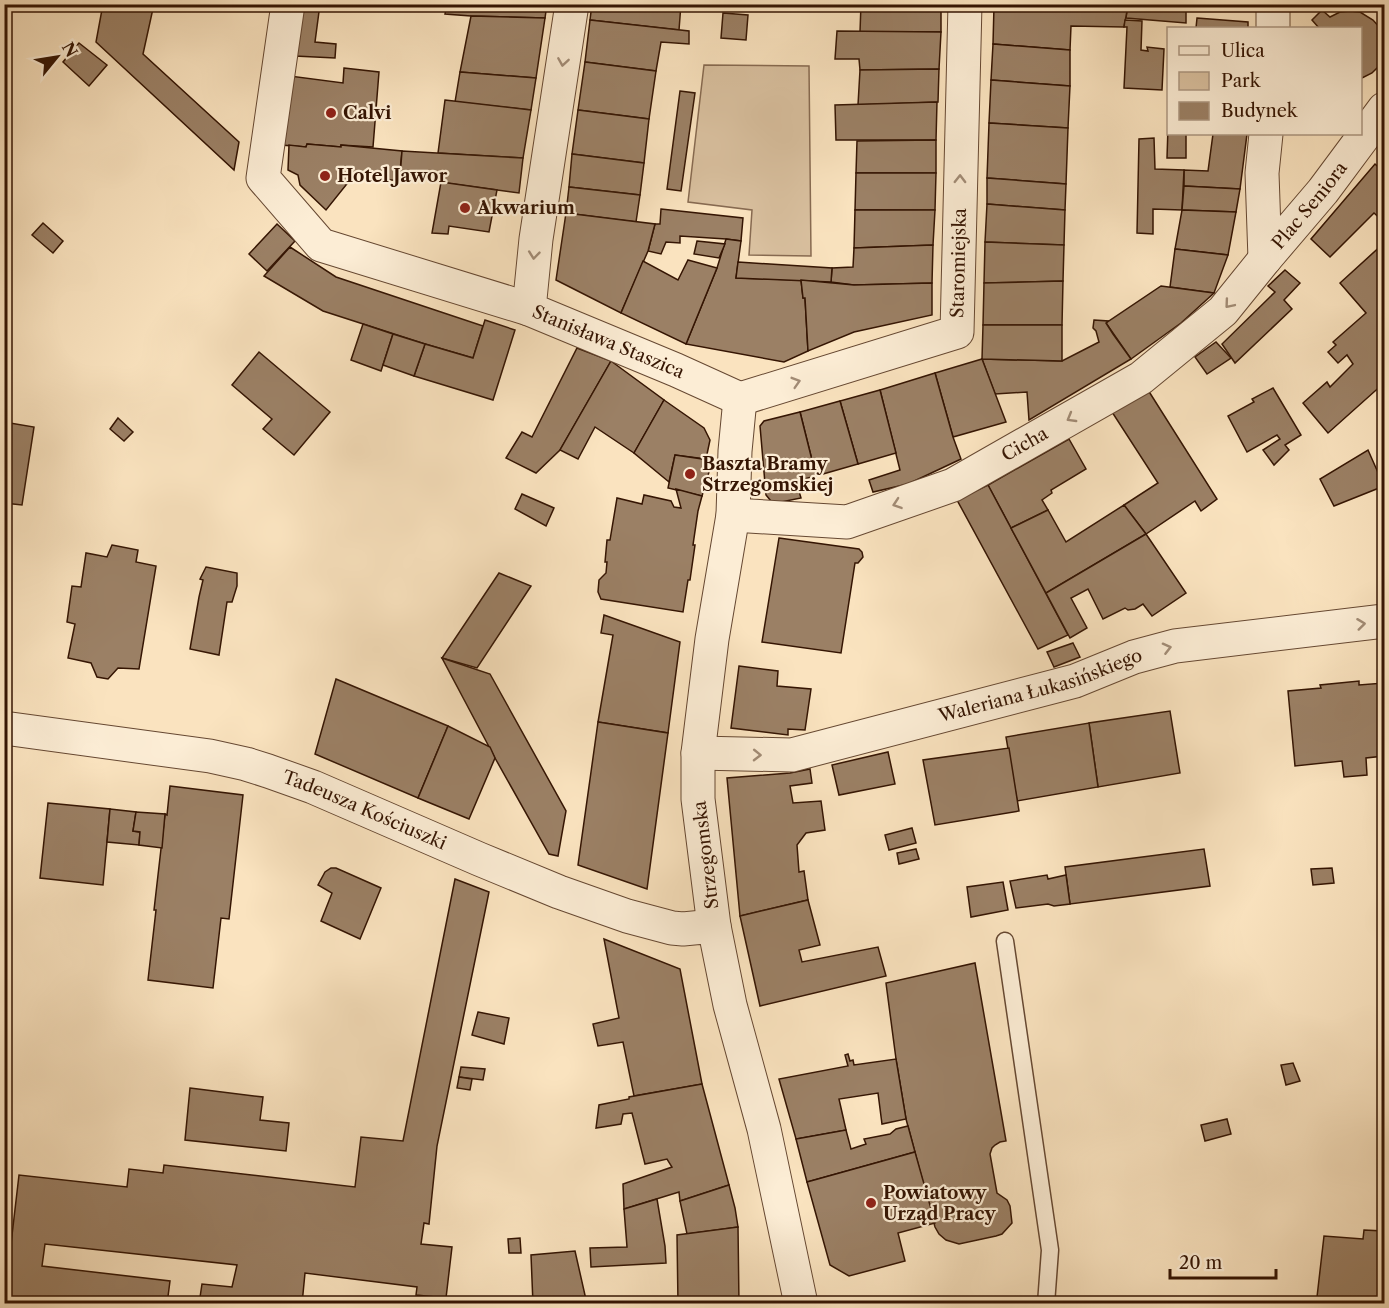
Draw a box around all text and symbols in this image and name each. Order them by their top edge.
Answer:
north arrow [27,27,87,87]
legend [1167,27,1362,135]
text: N [58,38,82,61]
text: Ulica [1221,40,1265,62]
one-way arrow [557,57,570,67]
text: Park [1221,70,1262,92]
text: Budynek [1221,100,1299,122]
place label: Calvi [343,102,392,124]
marker: Calvi [324,106,338,120]
street label: Plac Seniora [1267,157,1352,254]
place label: Hotel Jawor [337,165,447,187]
marker: Hotel Jawor [318,169,332,183]
one-way arrow [954,175,967,184]
place label: Akwarium [476,197,575,219]
marker: Akwarium [458,201,472,215]
street label: Staromiejska [946,207,971,318]
one-way arrow [528,251,541,260]
one-way arrow [1225,297,1236,308]
street label: Stanisława Staszica [529,301,688,384]
one-way arrow [790,377,801,389]
one-way arrow [1067,411,1077,422]
street label: Cicha [998,422,1052,466]
place label: Baszta Bramy Strzegomskiej [702,453,833,496]
marker: Baszta Bramy Strzegomskiej [683,467,697,481]
one-way arrow [892,497,903,509]
one-way arrow [1356,618,1365,631]
one-way arrow [1162,643,1172,656]
street label: Waleriana Łukasińskiego [935,644,1144,727]
one-way arrow [752,748,761,761]
street label: Tadeusza Kościuszki [280,766,450,855]
street label: Strzegomska [688,799,724,910]
place label: Powiatowy Urząd Pracy [883,1182,996,1225]
marker: Powiatowy Urząd Pracy [864,1196,878,1210]
scale bar [1170,1242,1276,1280]
text: 20 m [1179,1252,1223,1274]

